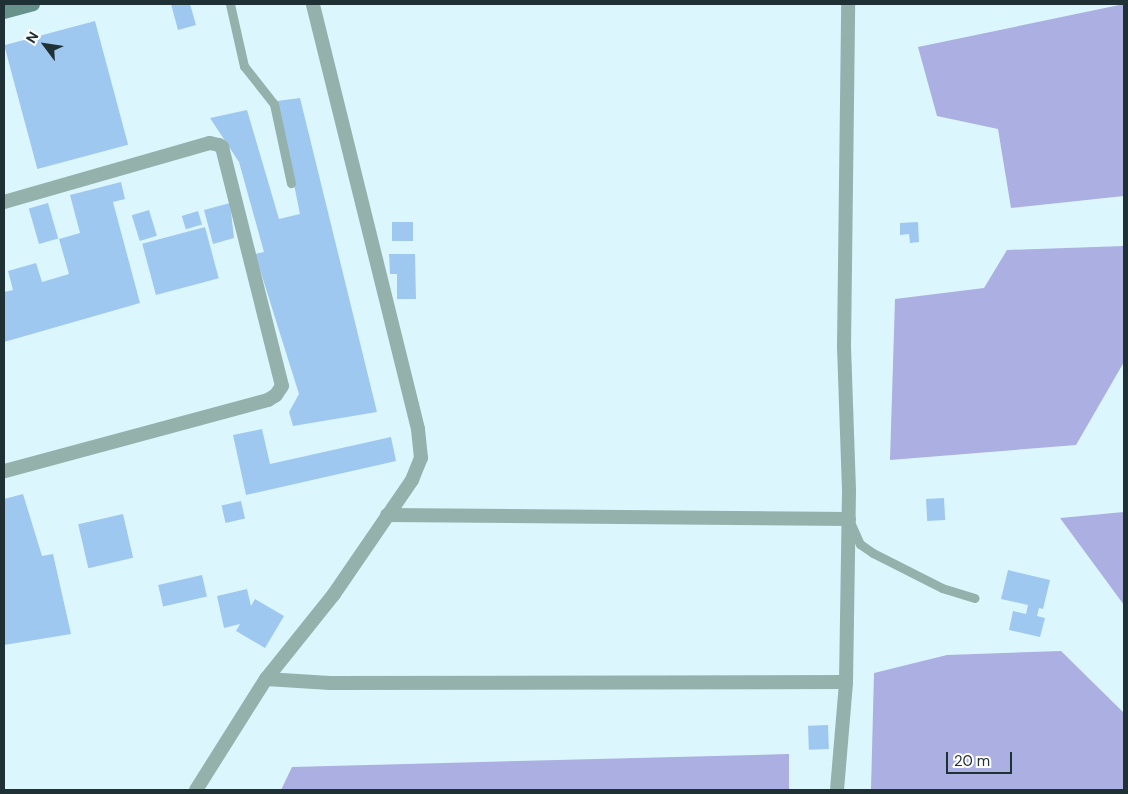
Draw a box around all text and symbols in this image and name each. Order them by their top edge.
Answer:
north arrow [20,20,70,70]
text: N [22,28,42,46]
scale bar [948,742,1014,774]
text: 20 m [954,751,990,771]

